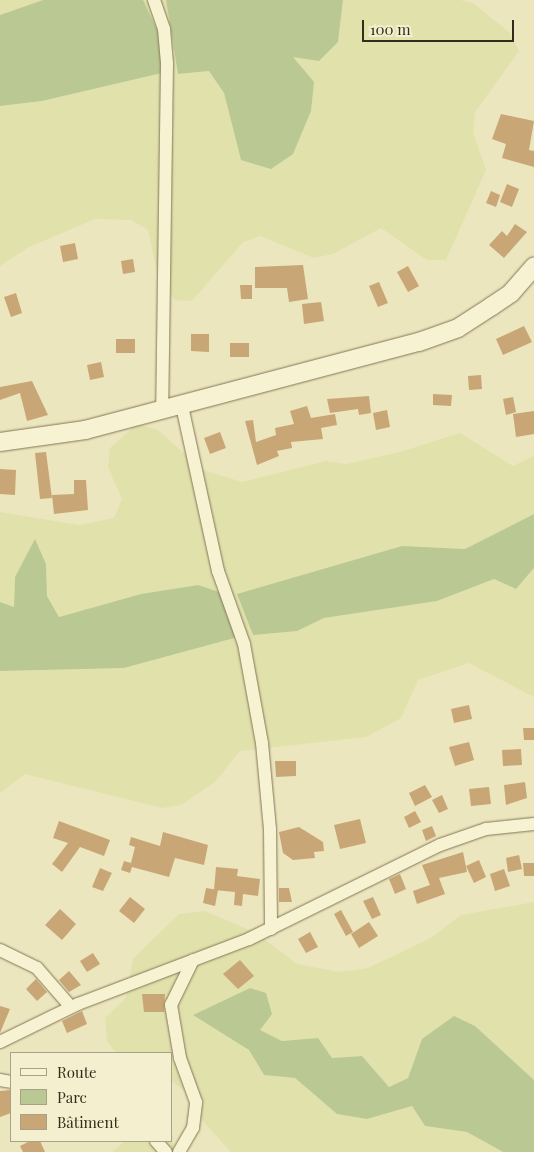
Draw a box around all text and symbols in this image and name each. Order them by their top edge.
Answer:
scale bar [364,10,516,42]
text: 100 m [370,19,411,39]
legend [10,1052,172,1142]
text: Route [57,1062,97,1082]
text: Parc [57,1087,87,1107]
text: Bâtiment [57,1112,119,1132]

